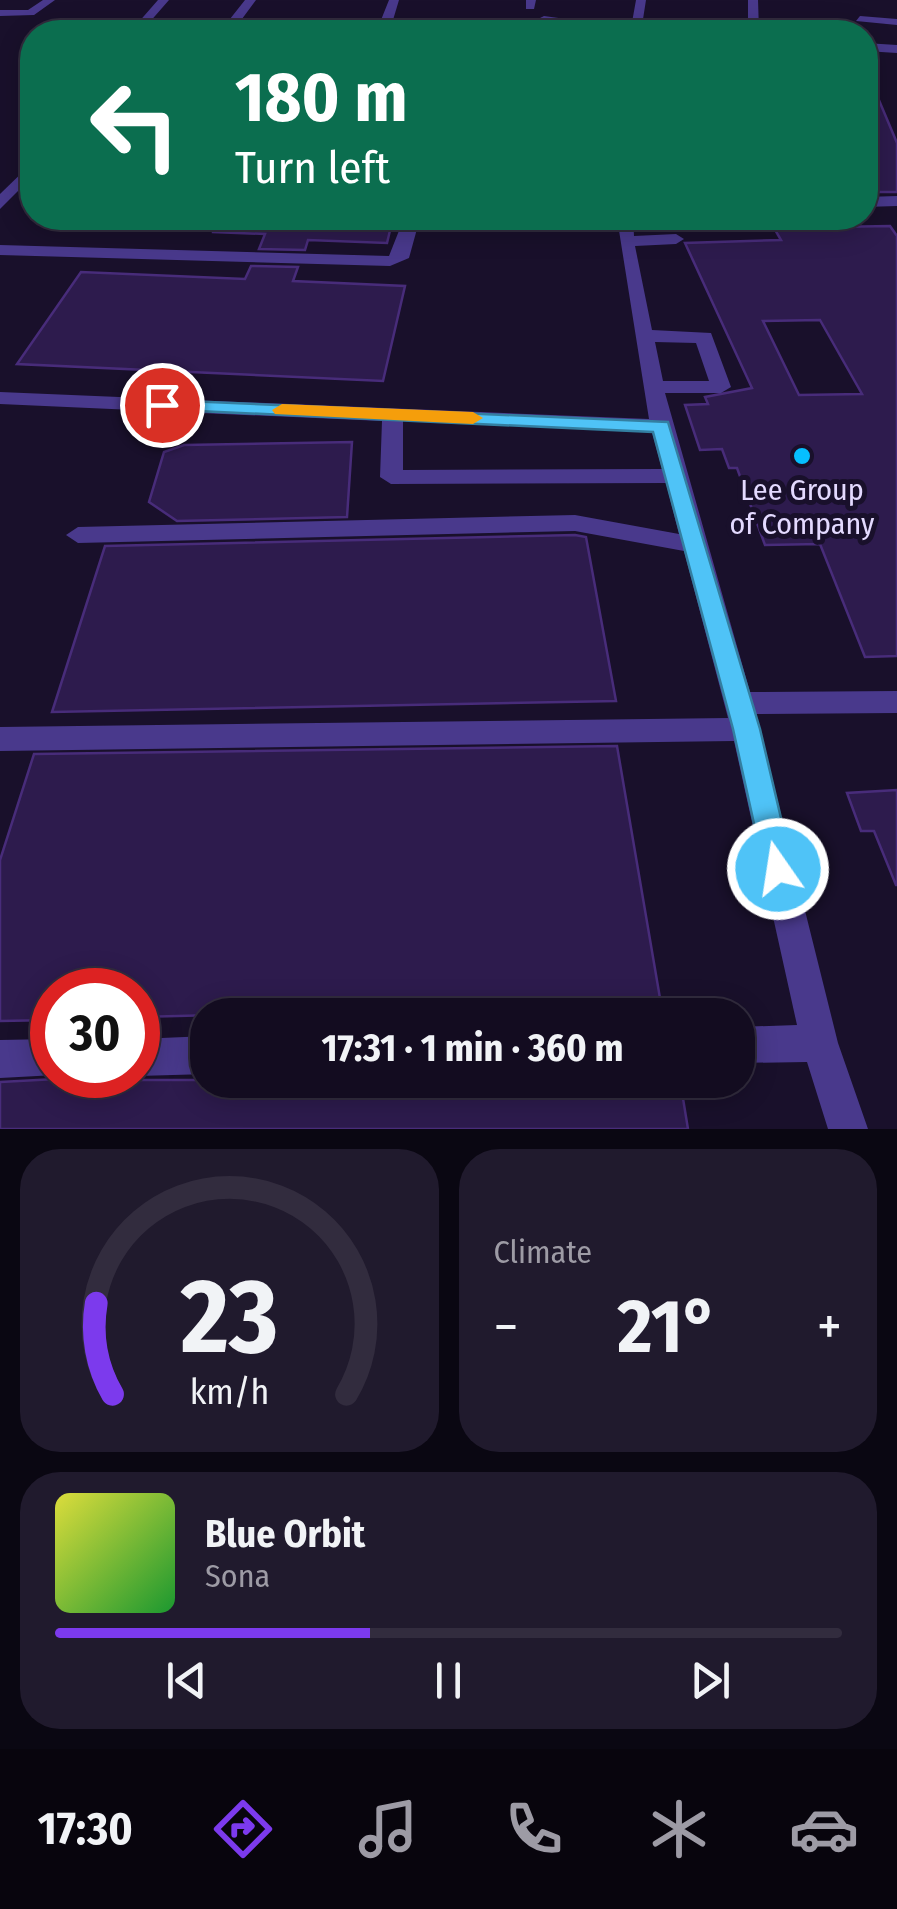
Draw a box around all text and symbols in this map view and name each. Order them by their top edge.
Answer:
text: 180 m [235,56,408,140]
icon: left [70,60,200,190]
text: Turn left [235,141,390,195]
pin [120,363,205,448]
icon: arrive [135,378,190,433]
marker: Lee Group of Company [791,445,813,467]
place label: Lee Group of Company [730,472,875,542]
position arrow [726,817,830,921]
speed limit sign: 30 [30,968,160,1098]
text: 17:31 · 1 min · 360 m [321,1025,624,1071]
text: Climate [494,1233,592,1271]
text: 23 [180,1255,278,1380]
text: 21° [618,1282,718,1372]
text: − [494,1294,518,1360]
text: + [817,1294,842,1360]
text: km/h [189,1371,269,1413]
text: Blue Orbit [205,1511,365,1557]
text: Sona [205,1557,270,1595]
icon: previous [159,1653,214,1708]
icon: pause [421,1653,476,1708]
icon: next [683,1653,738,1708]
icon: directions [208,1794,278,1864]
icon: music [353,1794,423,1864]
icon: phone [499,1794,569,1864]
icon: climate [644,1794,714,1864]
icon: car [789,1794,859,1864]
text: 17:30 [38,1802,133,1856]

